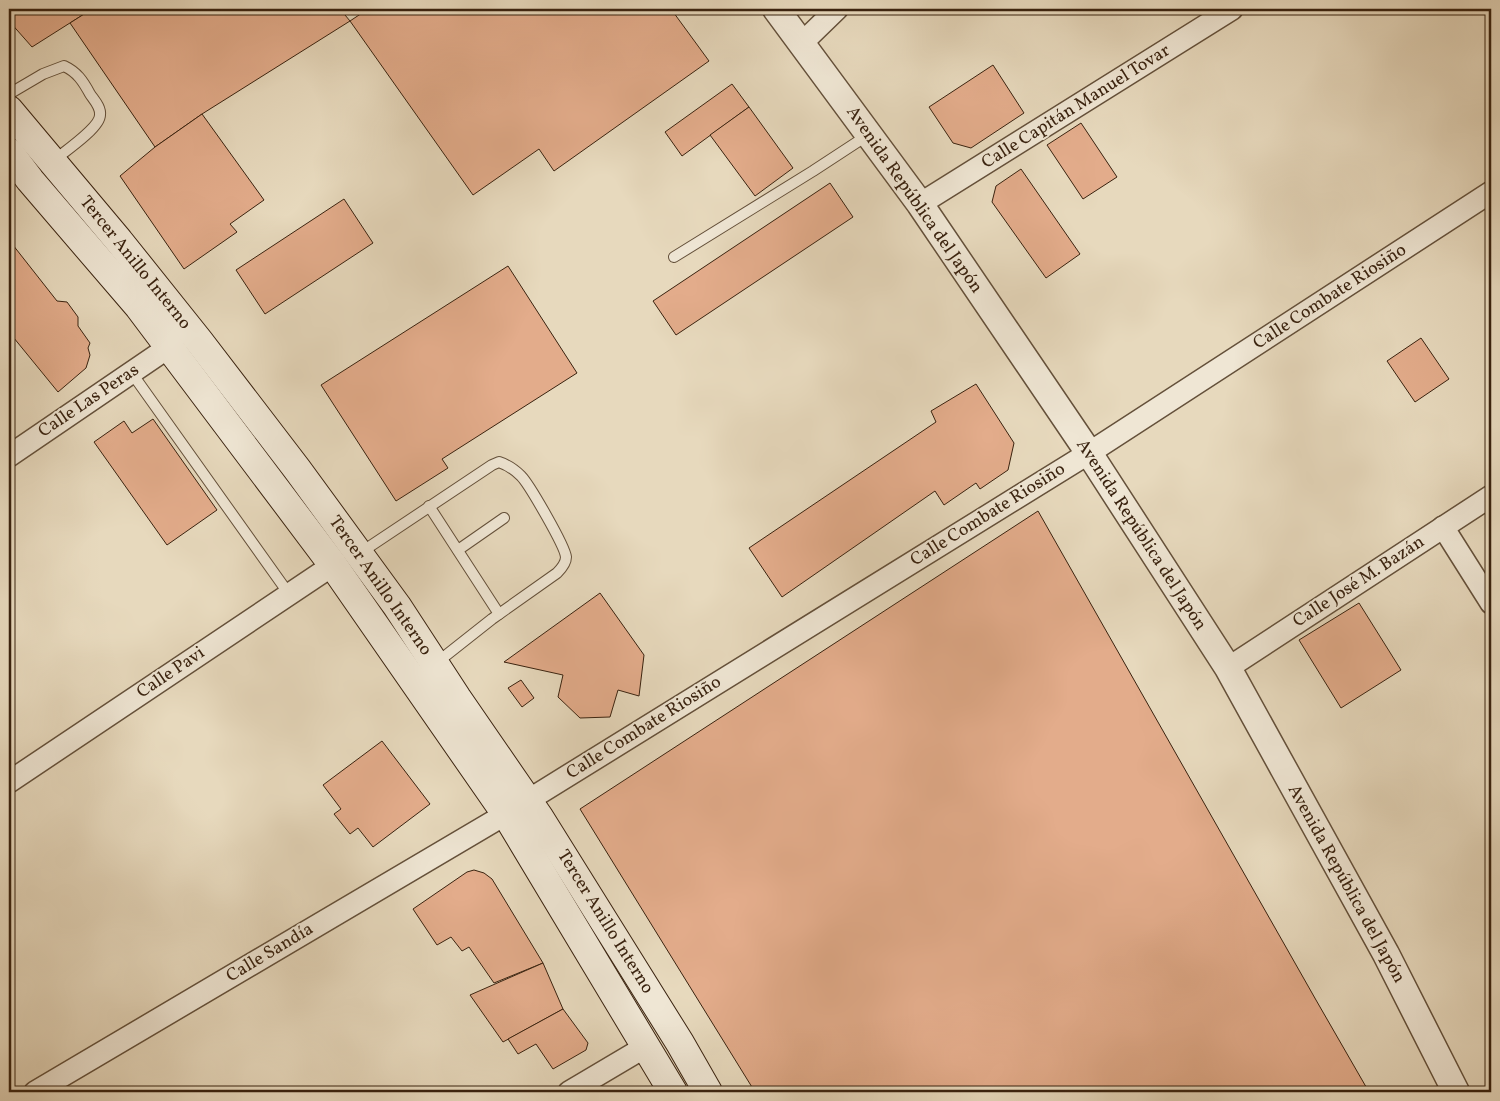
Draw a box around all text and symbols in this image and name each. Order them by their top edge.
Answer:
street label: Calle Capitán Manuel Tovar [977,38,1175,175]
street label: Avenida República del Japón [840,101,988,299]
street label: Tercer Anillo Interno [73,191,197,335]
street label: Calle Combate Riosiño [1248,238,1412,356]
street label: Calle Las Peras [34,358,144,444]
street label: Avenida República del Japón [1070,434,1212,636]
street label: Calle Combate Riosiño [906,457,1070,573]
street label: Tercer Anillo Interno [322,511,438,661]
street label: Calle José M. Bazán [1288,530,1430,634]
street label: Calle Pavi [132,641,210,705]
street label: Calle Combate Riosiño [562,670,726,786]
street label: Avenida República del Japón [1281,780,1411,988]
street label: Tercer Anillo Interno [551,845,659,999]
street label: Calle Sandía [222,917,318,989]

